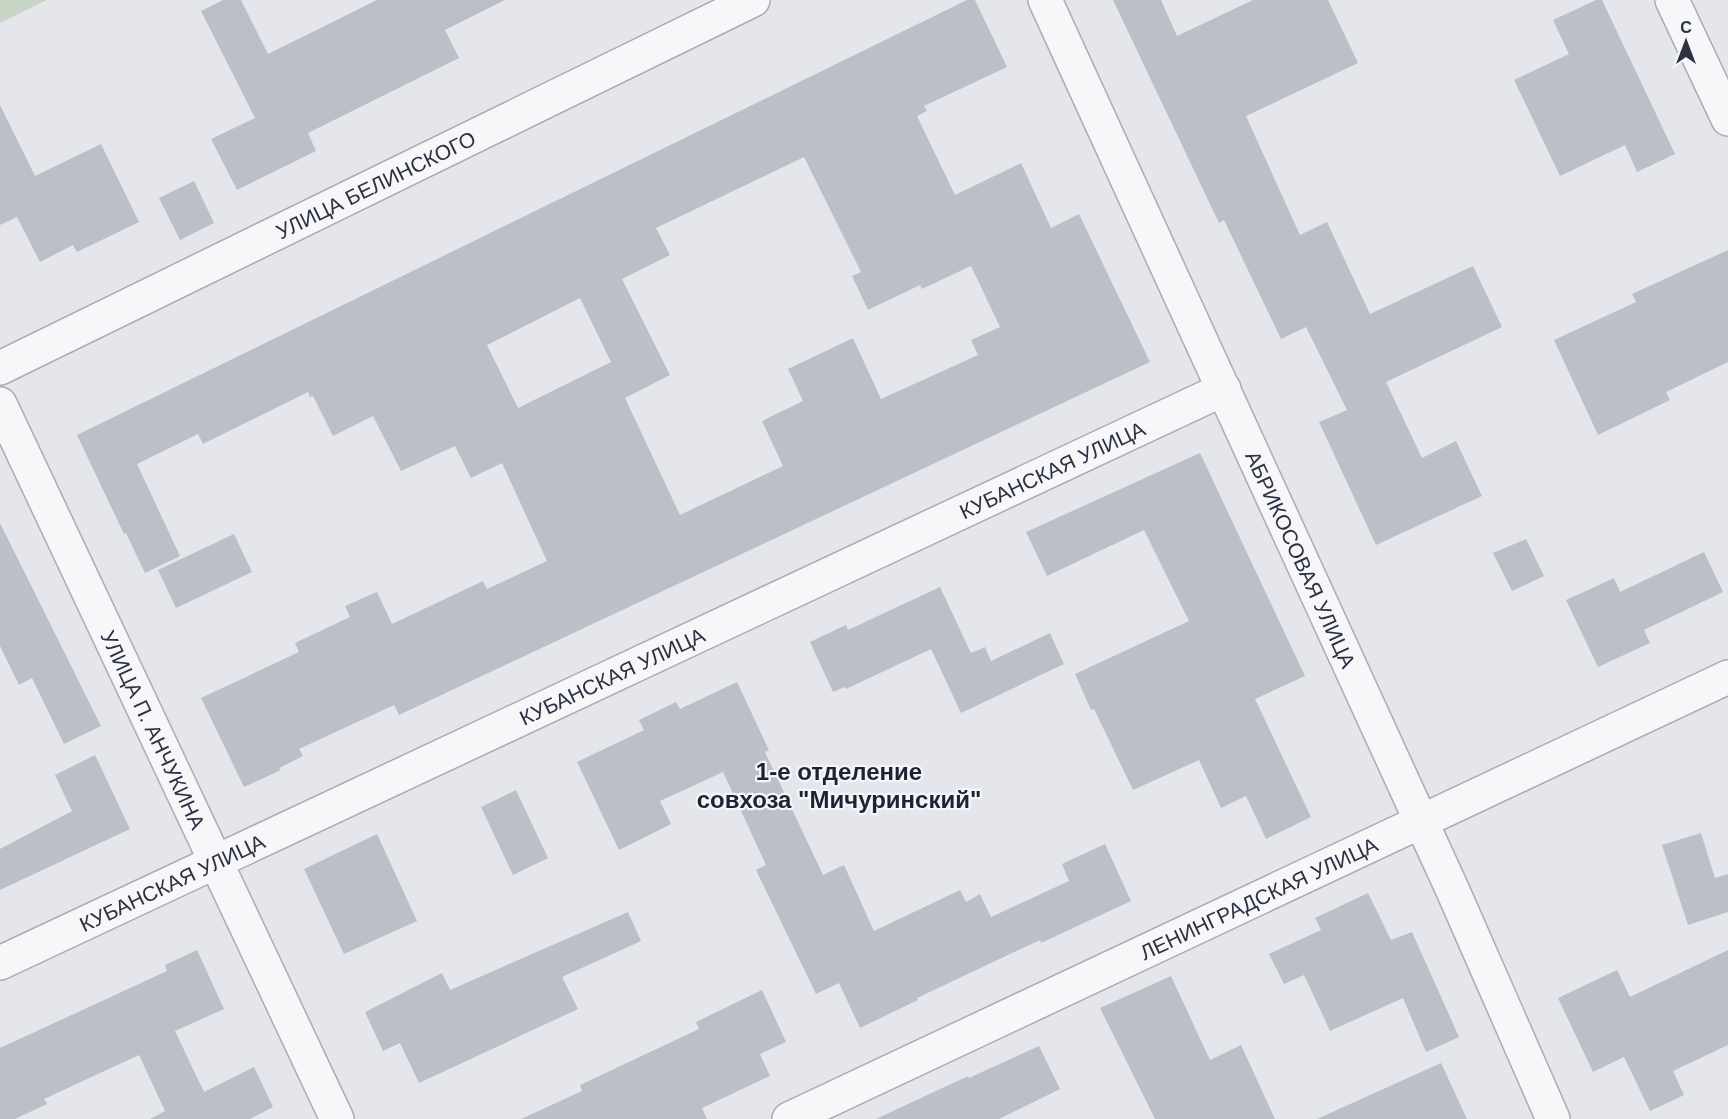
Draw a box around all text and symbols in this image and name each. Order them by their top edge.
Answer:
north arrow [1656,12,1716,72]
text: С [1680,19,1692,36]
street label: УЛИЦА БЕЛИНСКОГО [272,126,479,243]
street label: КУБАНСКАЯ УЛИЦА [956,416,1148,523]
street label: АБРИКОСОВАЯ УЛИЦА [1242,447,1361,671]
street label: КУБАНСКАЯ УЛИЦА [516,623,708,729]
street label: УЛИЦА П. АНЧУКИНА [97,627,210,833]
district label: 1-е отделение совхоза "Мичуринский" [697,758,981,813]
street label: КУБАНСКАЯ УЛИЦА [76,829,268,936]
street label: ЛЕНИНГРАДСКАЯ УЛИЦА [1136,832,1381,964]

